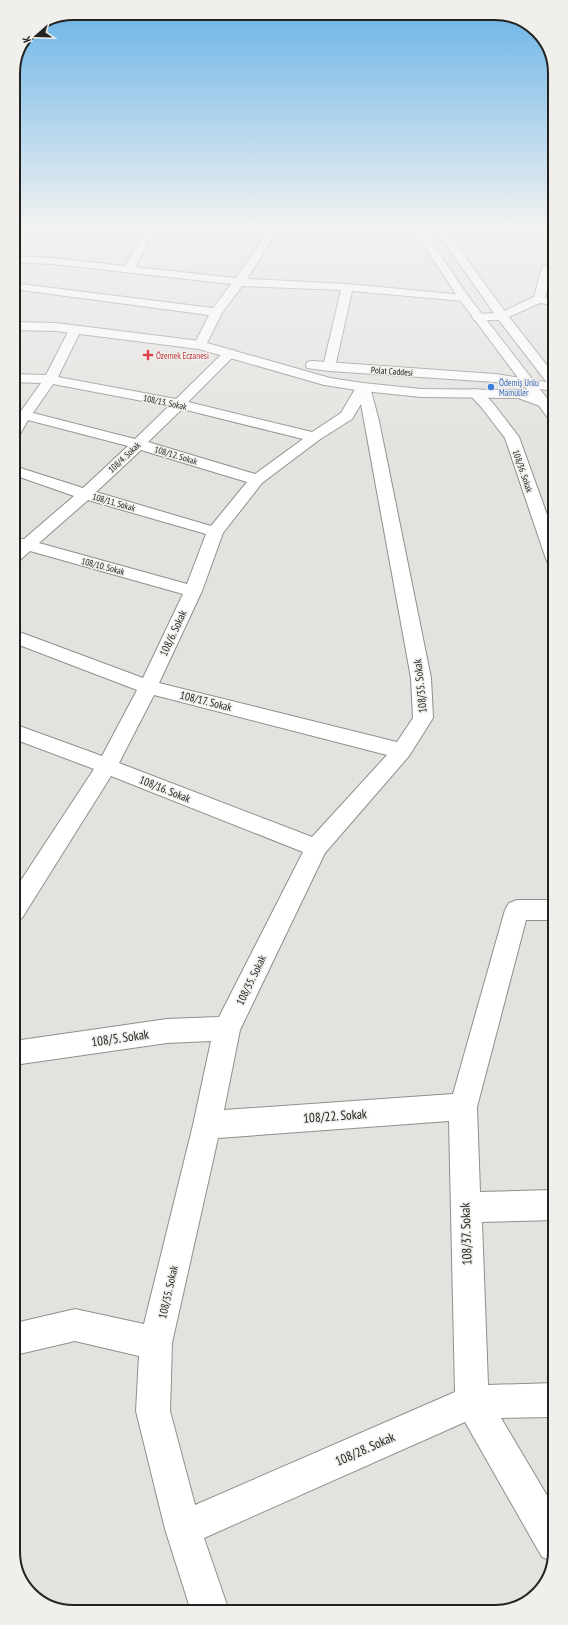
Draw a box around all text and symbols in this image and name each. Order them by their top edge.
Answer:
north arrow [16,16,56,56]
text: K [19,34,34,45]
marker: Özemek Eczanesi [143,350,153,360]
place label: Özemek Eczanesi [156,350,209,361]
street label: Polat Caddesi [371,364,413,378]
place label: Ödemiş Unlu Mamüller [499,377,539,398]
marker: Ödemiş Unlu Mamüller [486,382,496,392]
street label: 108/13. Sokak [142,392,188,412]
street label: 108/4. Sokak [106,439,143,475]
street label: 108/12. Sokak [153,443,199,467]
street label: 108/36. Sokak [511,448,536,494]
street label: 108/11. Sokak [91,491,137,514]
street label: 108/10. Sokak [80,555,126,577]
street label: 108/6. Sokak [156,607,190,658]
street label: 108/35. Sokak [410,658,430,714]
street label: 108/17. Sokak [179,688,234,714]
street label: 108/16. Sokak [137,772,193,806]
street label: 108/35. Sokak [233,952,269,1007]
street label: 108/5. Sokak [90,1026,150,1050]
street label: 108/22. Sokak [303,1105,367,1127]
street label: 108/37. Sokak [456,1202,476,1266]
street label: 108/35. Sokak [155,1263,181,1320]
street label: 108/28. Sokak [332,1428,398,1470]

